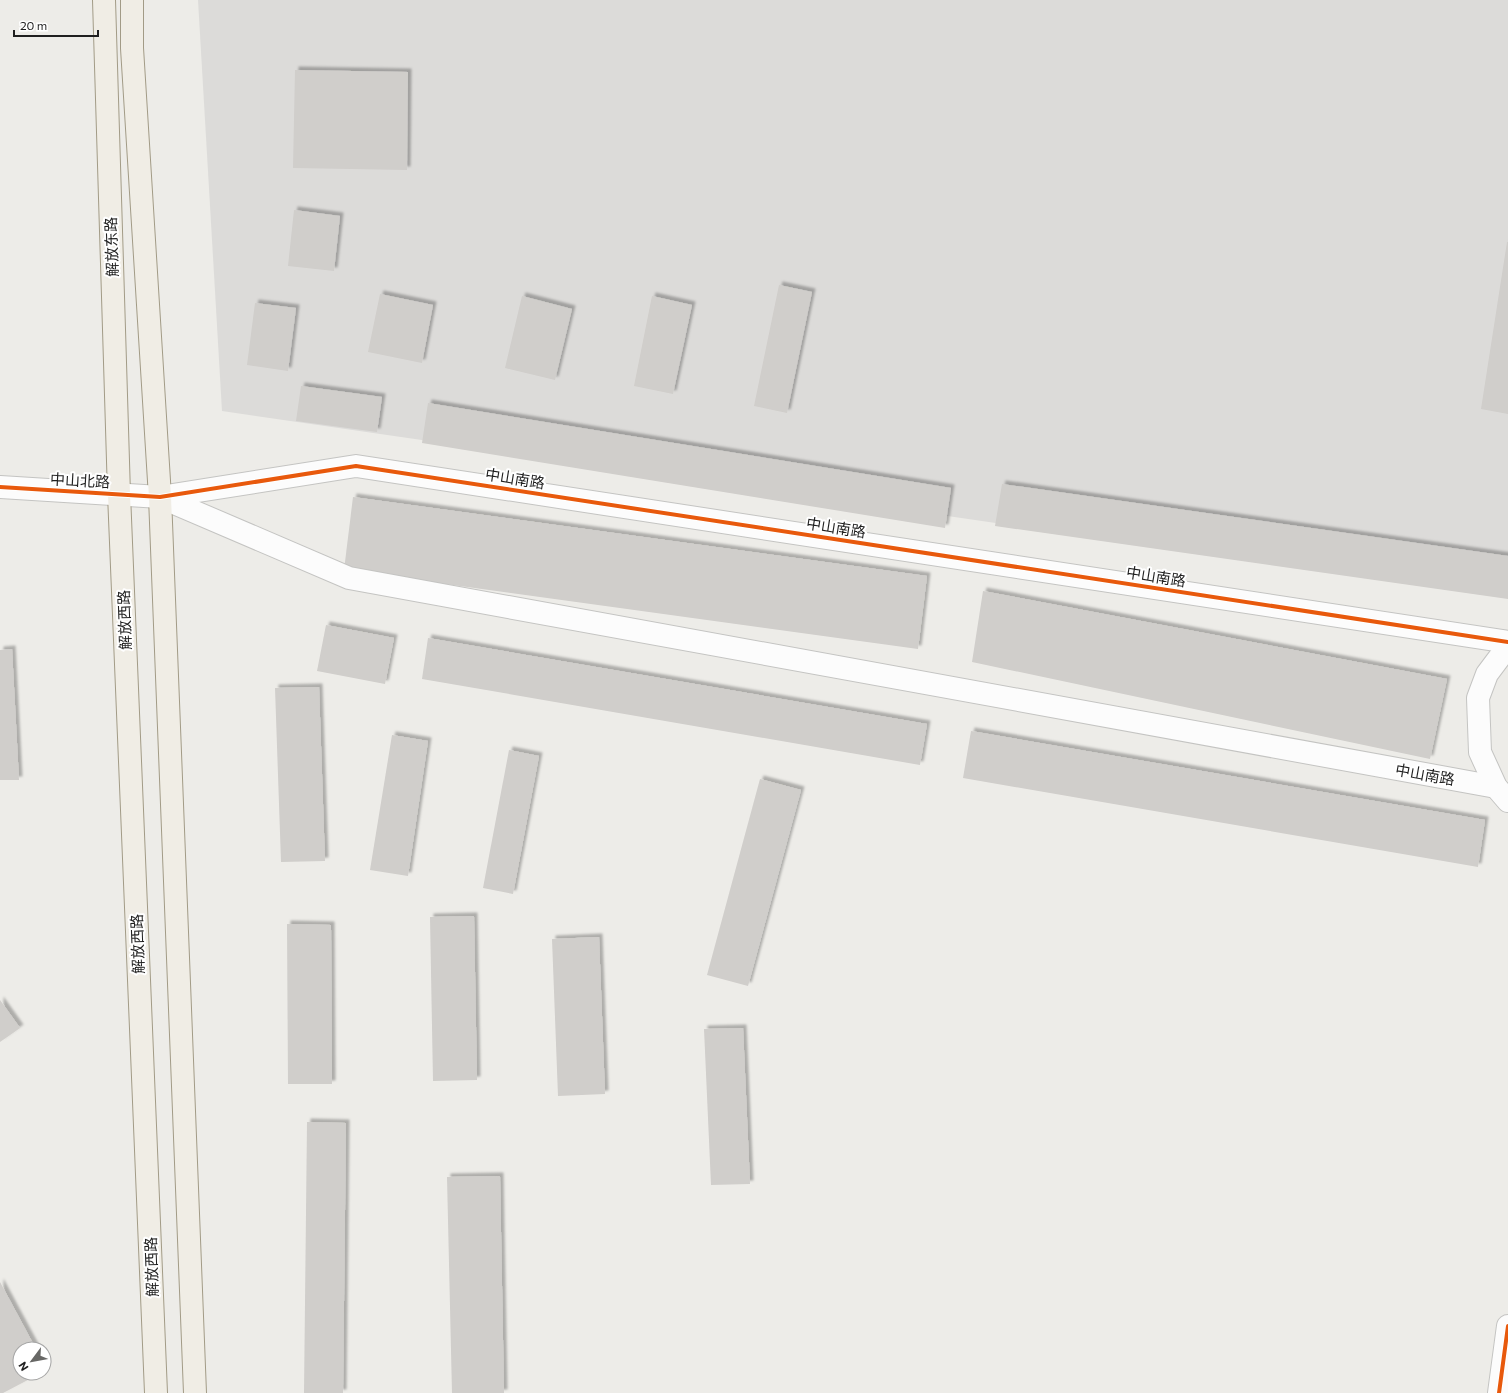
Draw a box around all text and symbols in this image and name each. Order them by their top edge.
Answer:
scale bar [14,12,98,38]
text: 20 m [20,18,47,32]
street label: 解放东路 [101,217,121,277]
street label: 中山南路 [484,464,546,492]
street label: 中山北路 [50,469,110,491]
street label: 中山南路 [805,513,867,541]
street label: 中山南路 [1125,562,1187,590]
street label: 解放西路 [114,590,134,650]
street label: 中山南路 [1394,760,1456,788]
street label: 解放西路 [127,914,147,974]
street label: 解放西路 [141,1237,161,1297]
north arrow [12,1341,52,1381]
text: N [15,1360,31,1374]

